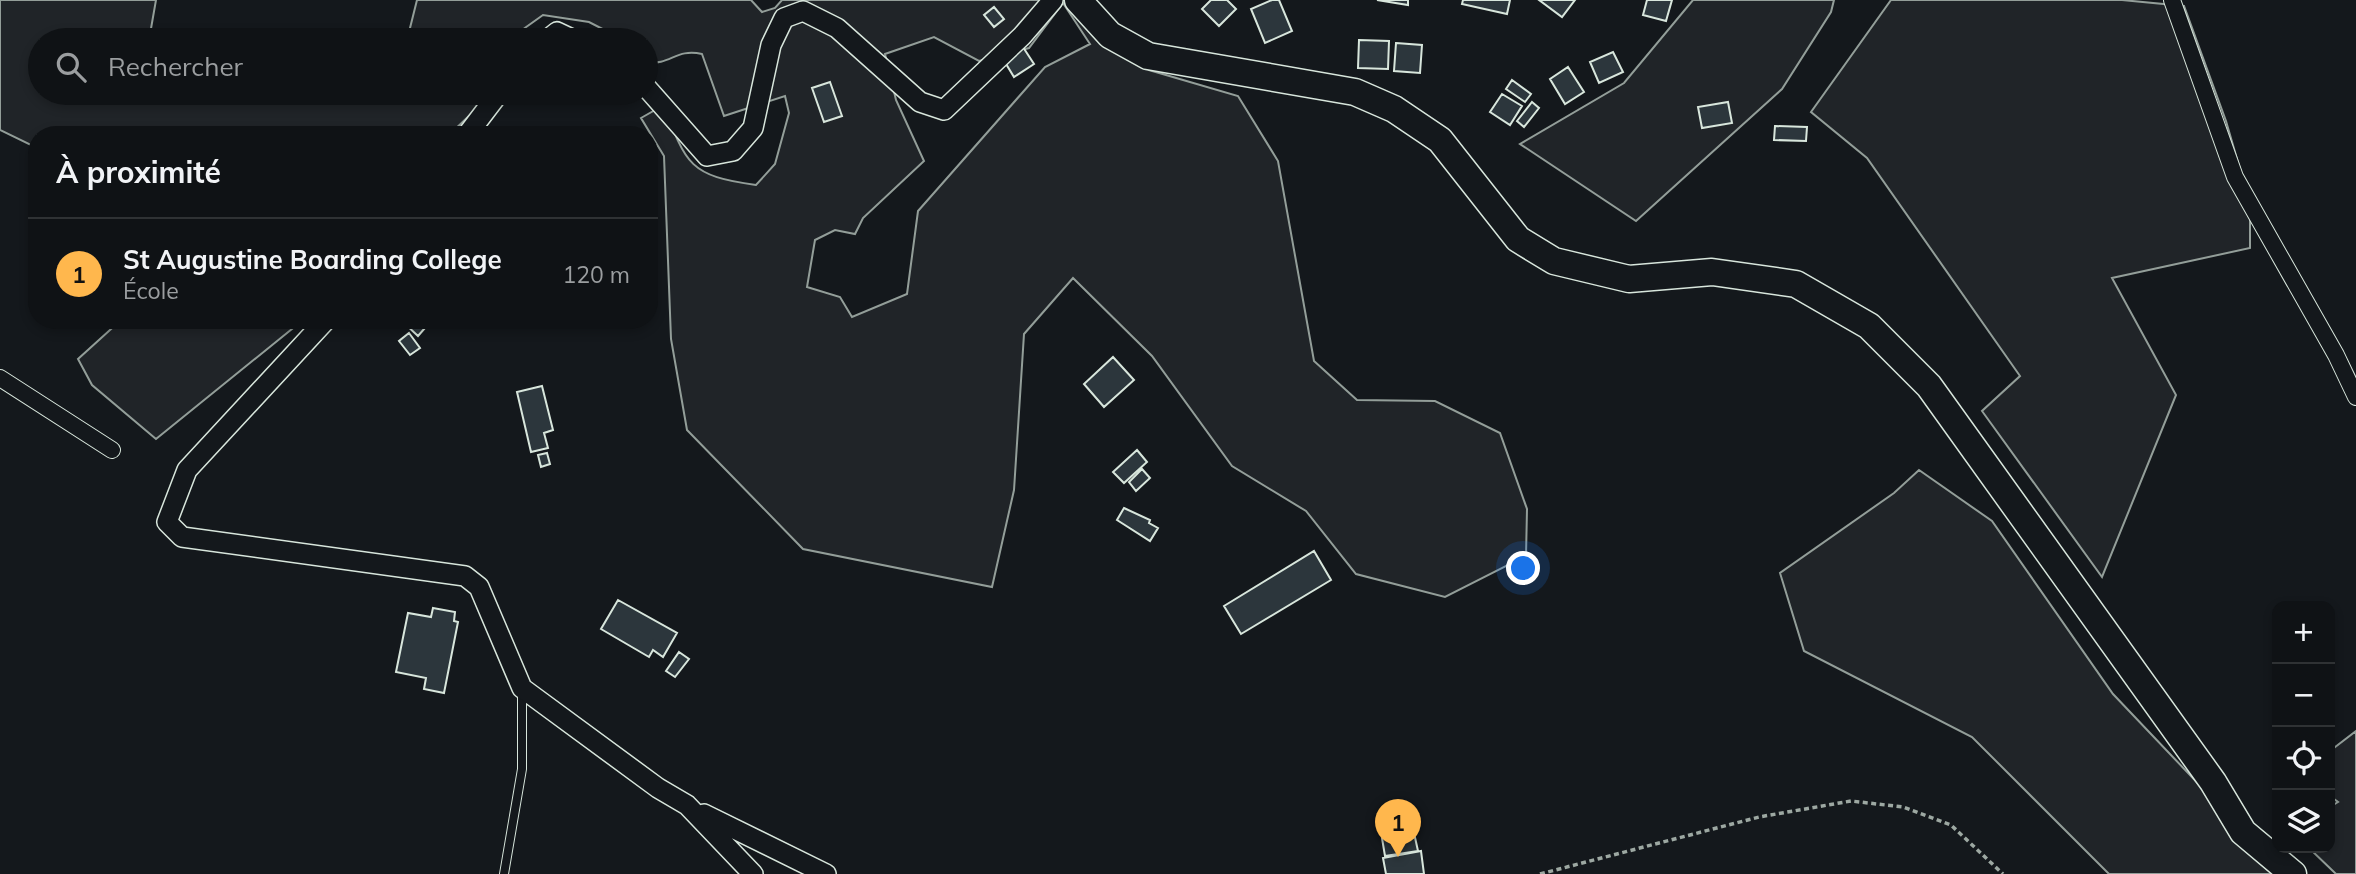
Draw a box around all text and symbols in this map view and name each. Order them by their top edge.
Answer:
search box [28,28,658,105]
icon: search [52,48,90,86]
text: Rechercher [108,50,243,83]
text: À proximité [56,153,221,191]
text: St Augustine Boarding College [123,243,502,276]
text: 1 [72,260,86,289]
text: 120 m [562,260,630,289]
text: École [123,276,179,305]
your location [1506,551,1540,585]
map controls [2272,601,2335,853]
button: + [2272,601,2335,664]
button: − [2272,664,2335,727]
button: locate [2272,727,2335,790]
button: layers [2272,790,2335,853]
pin: 1 [1375,799,1421,857]

